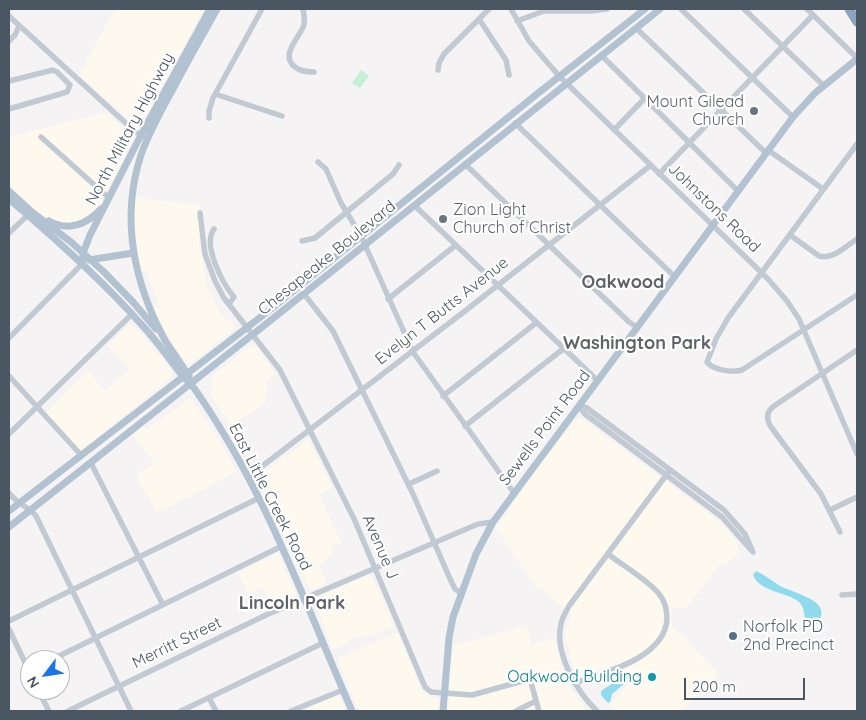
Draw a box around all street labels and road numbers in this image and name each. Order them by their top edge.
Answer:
street label: North Military Highway [82,50,178,208]
street label: Johnstons Road [664,159,764,257]
street label: Chesapeake Boulevard [254,197,400,319]
street label: Evelyn T Butts Avenue [372,253,512,369]
street label: Sewells Point Road [495,367,595,489]
street label: East Little Creek Road [225,420,315,574]
street label: Avenue J [358,512,402,582]
street label: Merritt Street [129,613,225,673]

